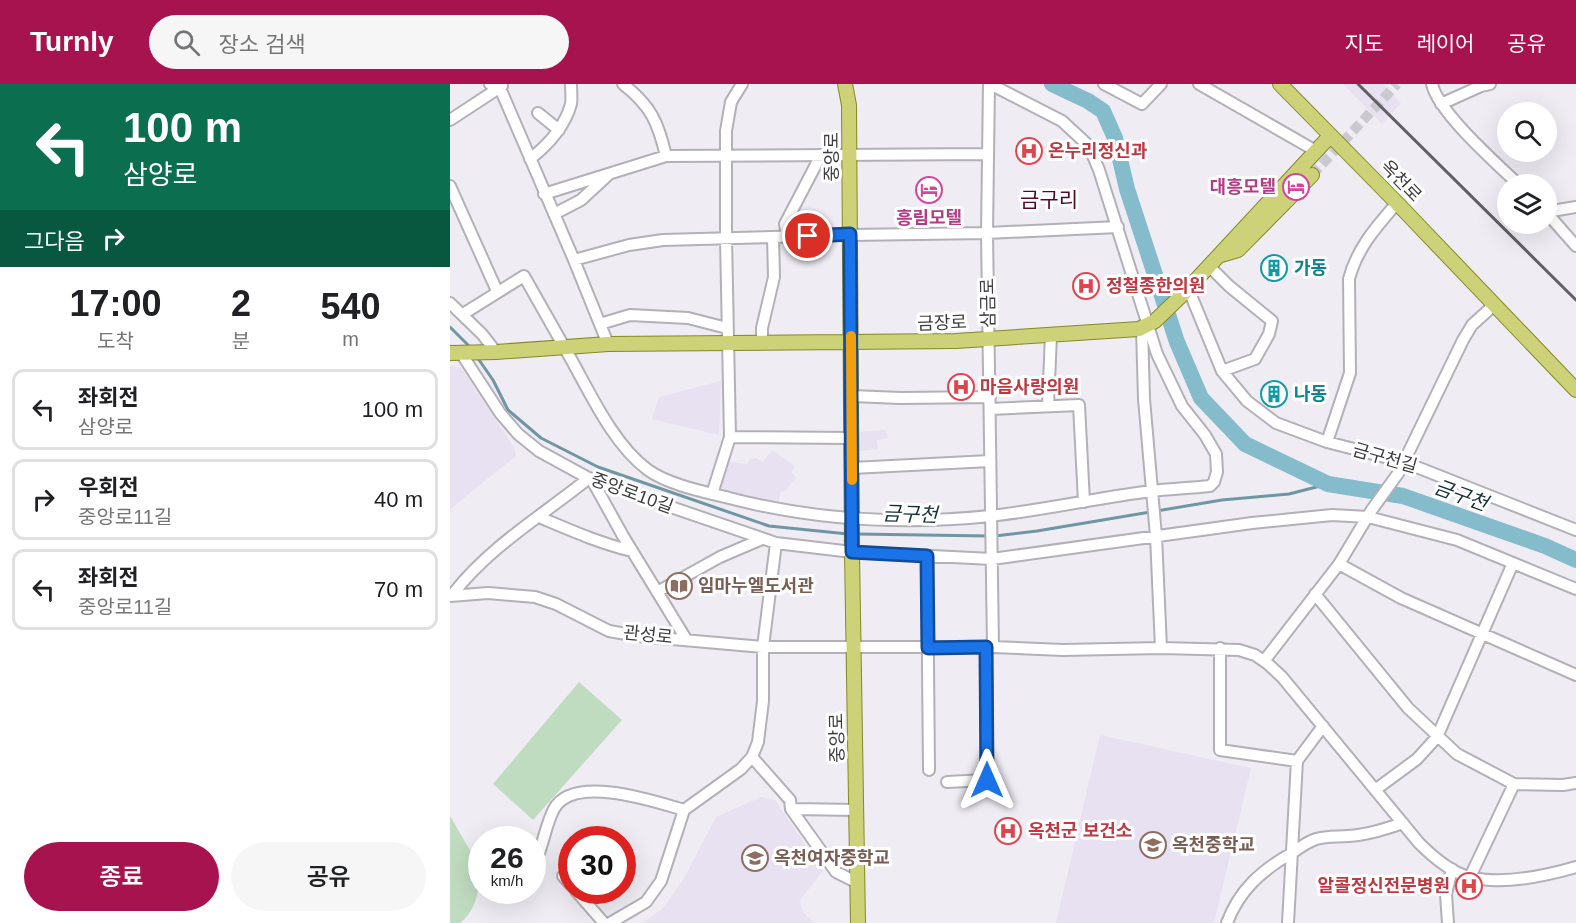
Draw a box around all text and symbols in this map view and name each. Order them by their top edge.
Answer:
search box [149,15,569,69]
text: Turnly [30,26,113,57]
icon: search [170,26,203,59]
text: 장소 검색 [218,32,306,57]
text: 지도 [1345,32,1383,55]
text: 레이어 [1416,32,1474,55]
text: 공유 [1507,32,1546,55]
map controls [1497,102,1557,234]
button: search [1497,102,1557,162]
text: 100 m [123,104,242,151]
icon: left [24,108,102,186]
street label: 중앙로 [822,132,842,182]
hospital icon: 온누리정신과 [1014,136,1044,166]
place label: 온누리정신과 [1048,141,1148,161]
street label: 옥천로 [1377,156,1425,206]
text: 삼양로 [123,160,198,190]
hotel icon: 대흥모텔 [1281,172,1311,202]
button: layers [1497,174,1557,234]
hotel icon: 흥림모텔 [914,175,944,205]
place label: 대흥모텔 [1210,177,1276,197]
district label: 금구리 [1020,188,1078,211]
place label: 흥림모텔 [896,208,962,228]
pin [782,210,833,261]
icon: arrive [791,219,824,252]
icon: right [97,222,130,255]
text: 그다음 [24,229,85,254]
building icon: 가동 [1259,253,1289,283]
place label: 가동 [1294,258,1327,278]
hospital icon: 정철종한의원 [1071,271,1101,301]
place label: 정철종한의원 [1106,276,1205,296]
street label: 삼금로 [978,278,998,328]
text: 17:00 [69,283,162,324]
text: 2 [231,283,251,324]
text: 540 [320,286,381,327]
street label: 금장로 [917,312,967,334]
text: m [342,328,359,350]
text: 도착 [97,330,134,352]
text: 분 [232,330,250,352]
hospital icon: 마음사랑의원 [946,372,976,402]
place label: 마음사랑의원 [980,377,1079,397]
building icon: 나동 [1259,379,1289,409]
place label: 나동 [1294,384,1327,404]
text: 좌회전 [78,385,139,410]
icon: left [27,393,60,426]
text: 100 m [362,397,423,422]
text: 삼양로 [78,416,133,438]
street label: 금구천길 [1350,439,1420,477]
street label: 중앙로10길 [588,469,676,517]
text: 우회전 [78,475,139,500]
water label: 금구천 [1431,475,1493,516]
icon: right [27,483,60,516]
text: 40 m [374,487,423,512]
water label: 금구천 [882,502,941,526]
text: 중앙로11길 [78,506,172,528]
text: 좌회전 [78,565,139,590]
library icon: 임마누엘도서관 [664,571,694,601]
icon: left [27,573,60,606]
place label: 임마누엘도서관 [698,576,814,596]
text: 70 m [374,577,423,602]
text: 중앙로11길 [78,596,172,618]
street label: 관성로 [622,622,674,648]
street label: 중앙로 [827,713,847,763]
position arrow [955,748,1019,812]
hospital icon: 옥천군 보건소 [993,816,1023,846]
place label: 옥천군 보건소 [1028,821,1132,841]
speed limit sign: 30 [558,826,636,904]
school or university icon: 옥천중학교 [1138,830,1168,860]
place label: 옥천중학교 [1172,835,1255,855]
text: 26 [490,841,524,874]
button: 종료 [24,842,219,911]
button: 공유 [231,842,426,911]
school or university icon: 옥천여자중학교 [740,843,770,873]
place label: 옥천여자중학교 [774,848,890,868]
hospital icon: 알콜정신전문병원 [1454,871,1484,901]
text: km/h [491,872,523,889]
place label: 알콜정신전문병원 [1318,876,1450,896]

